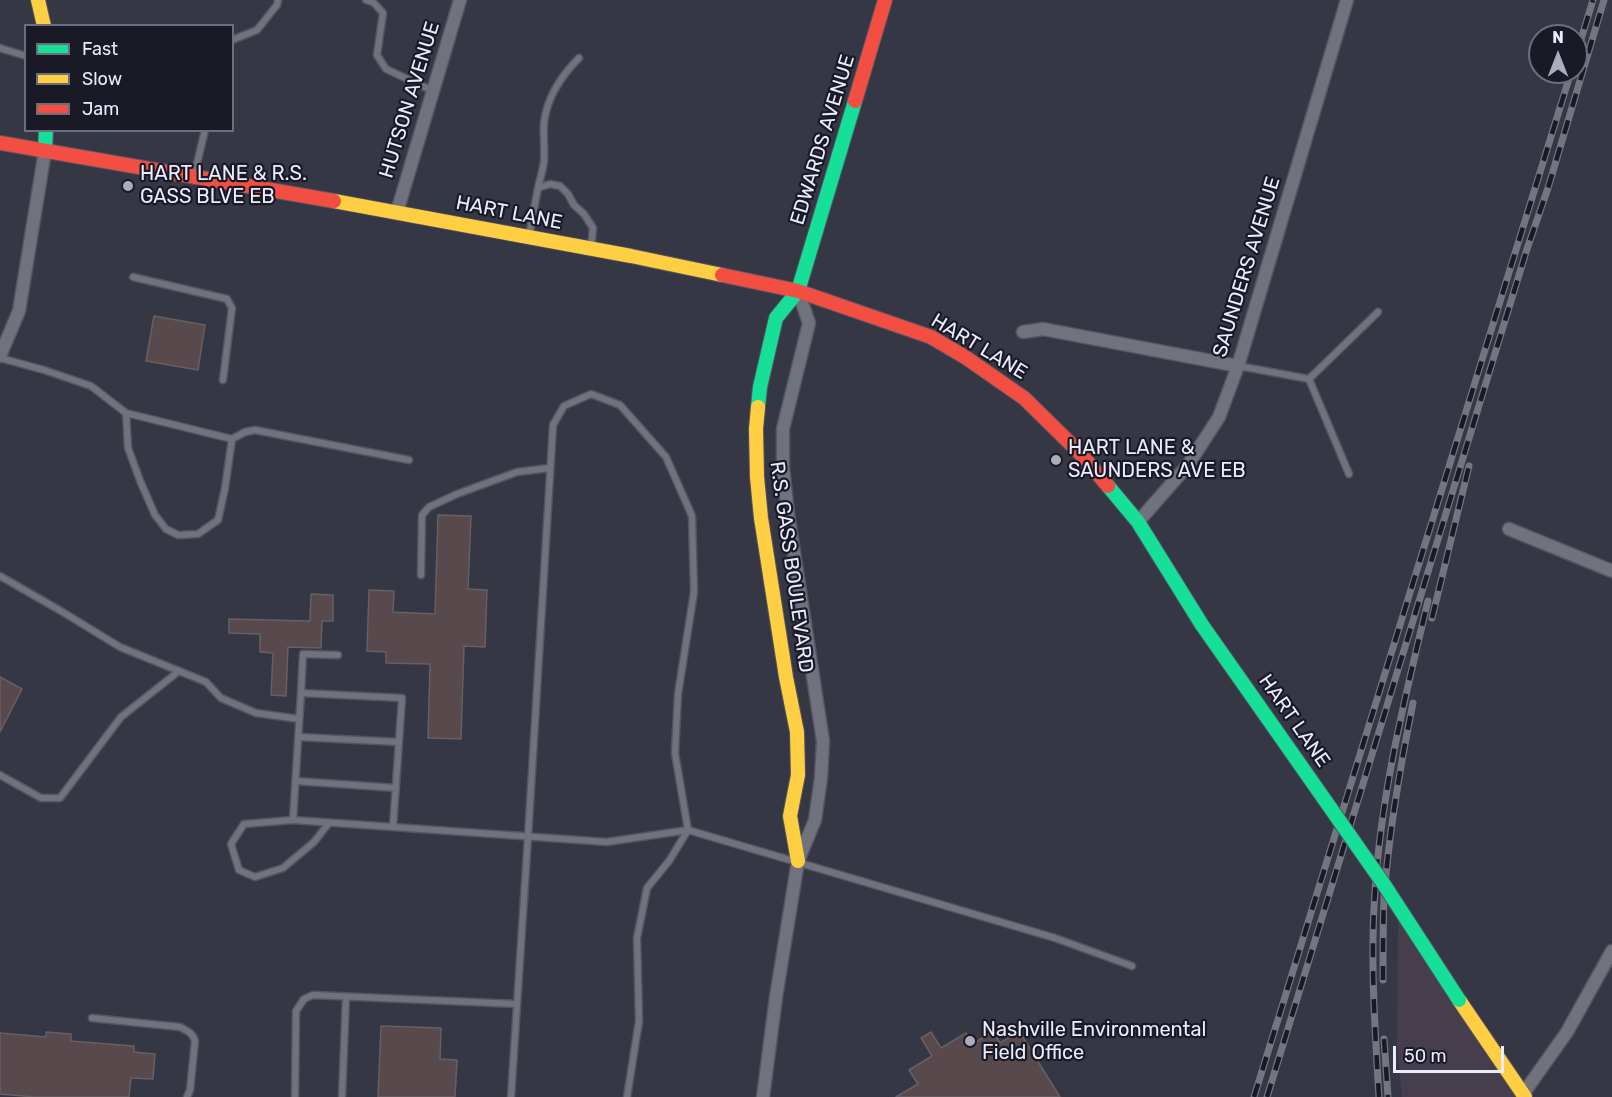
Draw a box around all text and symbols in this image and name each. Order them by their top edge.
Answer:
street label: HUTSON AVENUE [375,19,445,181]
legend [24,24,234,132]
north arrow [1528,24,1588,84]
text: N [1552,28,1564,47]
text: Fast [82,38,118,60]
street label: EDWARDS AVENUE [786,52,860,228]
text: Slow [82,68,122,90]
text: Jam [82,98,119,120]
place label: HART LANE & R.S. GASS BLVE EB [140,162,307,209]
street label: SAUNDERS AVENUE [1208,174,1286,360]
marker: HART LANE & R.S. GASS BLVE EB [121,179,135,193]
street label: HART LANE [454,191,564,235]
street label: HART LANE [927,309,1031,385]
place label: HART LANE & SAUNDERS AVE EB [1068,436,1246,483]
marker: HART LANE & SAUNDERS AVE EB [1049,453,1063,467]
street label: R.S. GASS BOULEVARD [764,460,818,674]
street label: HART LANE [1253,670,1335,772]
place label: Nashville Environmental Field Office [982,1018,1206,1065]
marker: Nashville Environmental Field Office [963,1034,977,1048]
scale bar [1396,1034,1507,1072]
text: 50 m [1404,1045,1447,1067]

